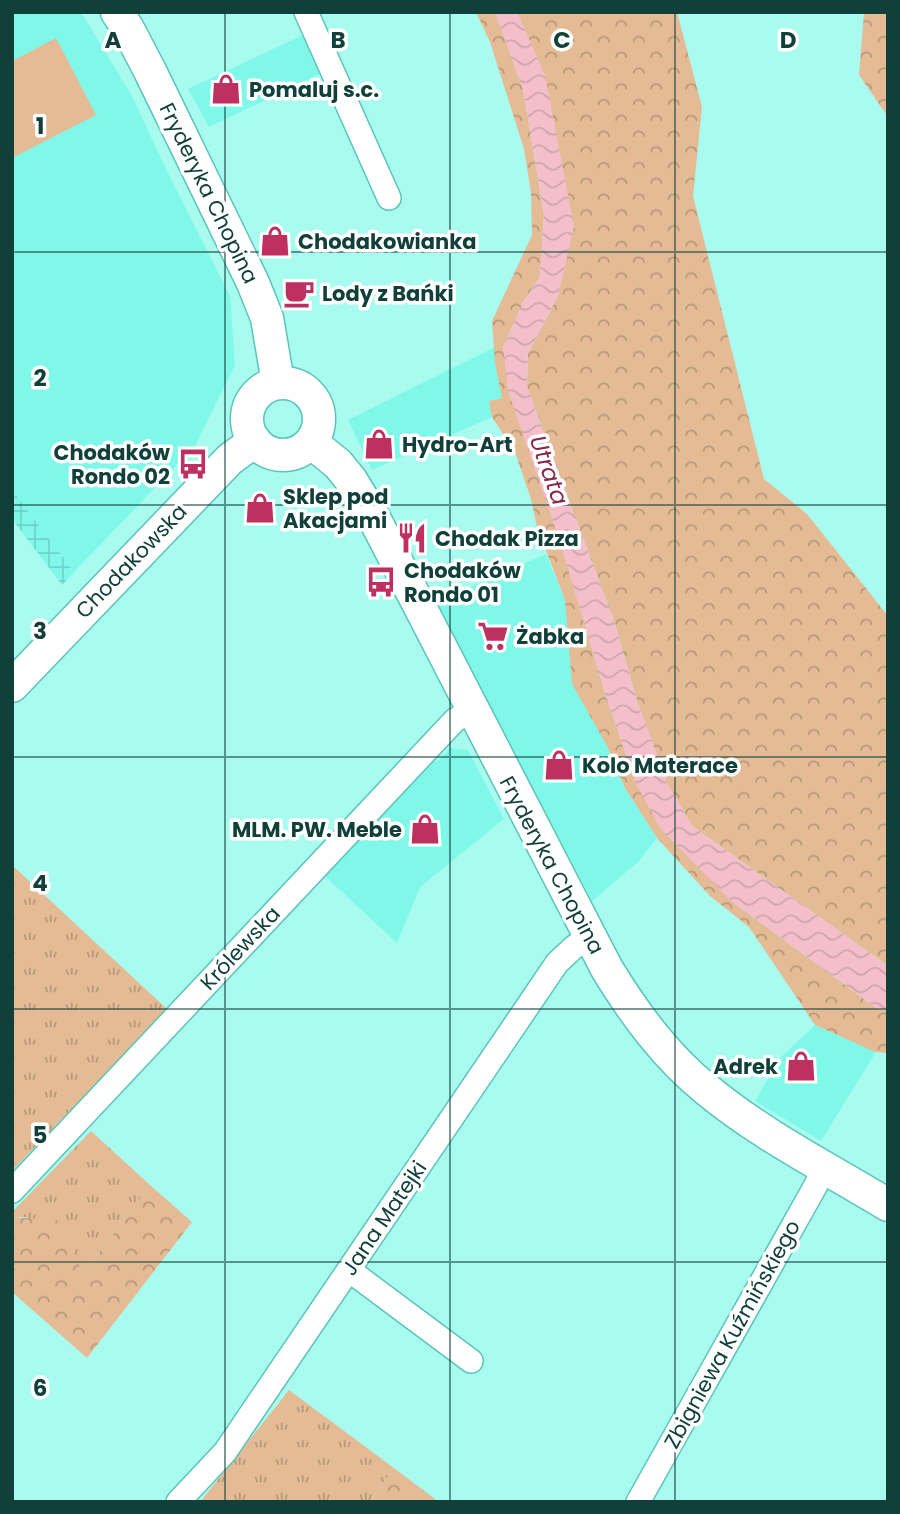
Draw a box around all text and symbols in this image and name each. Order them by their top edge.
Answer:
text: A [105,24,122,56]
text: B [330,24,346,56]
text: C [553,24,571,56]
text: D [780,24,796,56]
shop icon: Pomaluj s.c. [209,72,243,106]
place label: Pomaluj s.c. [249,75,379,104]
street label: Fryderyka Chopina [153,98,265,288]
text: 1 [36,110,44,142]
shop icon: Chodakowianka [258,224,292,258]
place label: Chodakowianka [298,227,476,256]
cafe icon: Lody z Bańki [282,276,316,310]
place label: Lody z Bańki [322,279,454,308]
text: 2 [33,362,47,394]
shop icon: Hydro-Art [362,427,396,461]
place label: Hydro-Art [402,430,512,459]
water label: Utrata [522,431,576,509]
place label: Chodaków Rondo 02 [53,438,171,491]
bus stop icon: Chodaków Rondo 02 [176,447,210,481]
place label: Sklep pod Akacjami [283,482,389,535]
shop icon: Sklep pod Akacjami [243,491,277,525]
street label: Chodakowska [69,497,193,625]
restaurant icon: Chodak Pizza [395,521,429,555]
place label: Chodak Pizza [435,524,579,553]
place label: Chodaków Rondo 01 [404,556,521,609]
bus stop icon: Chodaków Rondo 01 [364,565,398,599]
text: 3 [33,615,47,647]
supermarket icon: Żabka [476,619,510,653]
place label: Żabka [516,622,584,651]
shop icon: Kolo Materace [542,748,576,782]
place label: Kolo Materace [582,751,738,780]
street label: Fryderyka Chopina [493,771,611,959]
shop icon: MLM. PW. Meble [408,812,442,846]
place label: MLM. PW. Meble [232,815,402,844]
text: 4 [32,867,48,899]
street label: Królewska [194,900,286,996]
shop icon: Adrek [784,1049,818,1083]
place label: Adrek [713,1052,778,1081]
text: 5 [33,1119,47,1151]
street label: Jana Matejki [335,1155,433,1281]
street label: Zbigniewa Kuźmińskiego [657,1215,807,1453]
text: 6 [33,1372,47,1404]

